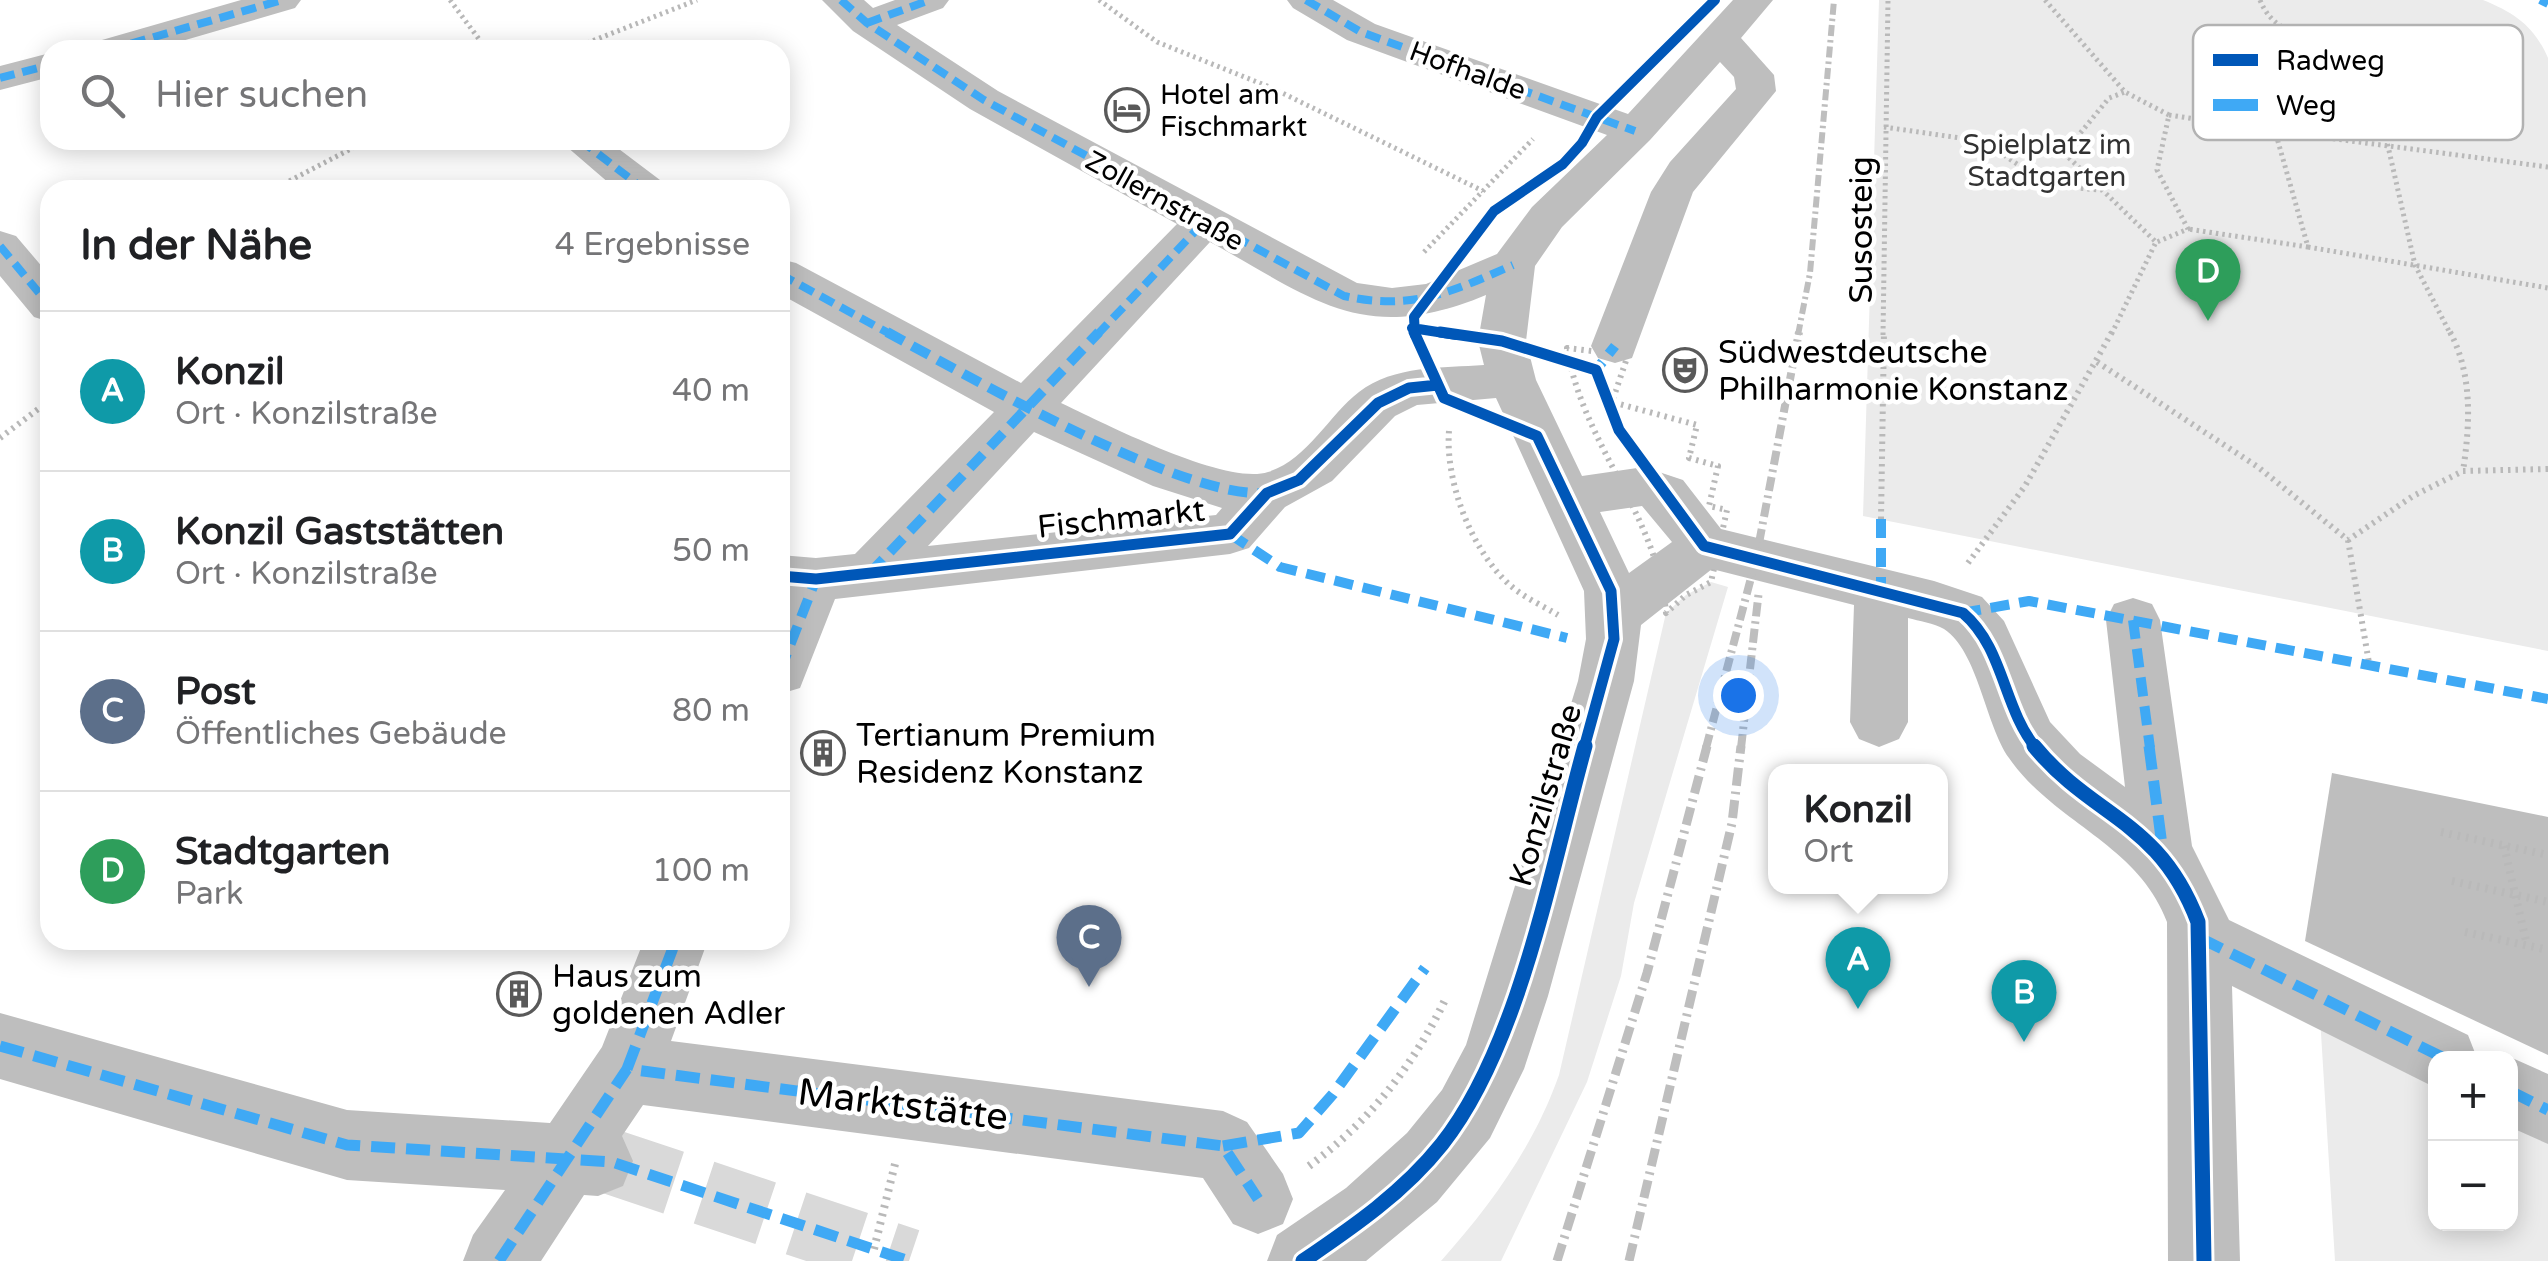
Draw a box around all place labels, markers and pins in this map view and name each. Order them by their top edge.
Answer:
place label: Hotel am Fischmarkt [1160,78,1308,144]
hotel icon: Hotel am Fischmarkt [1104,87,1150,133]
pin: D [2176,238,2240,321]
place label: Südwestdeutsche Philharmonie Konstanz [1718,334,2068,409]
theatre icon: Südwestdeutsche Philharmonie Konstanz [1662,347,1708,393]
place label: Tertianum Premium Residenz Konstanz [856,717,1156,792]
building icon: Tertianum Premium Residenz Konstanz [800,730,846,776]
pin: C [1056,904,1122,987]
pin: A [1826,926,1890,1009]
place label: Haus zum goldenen Adler [552,958,786,1033]
pin: B [1992,960,2056,1042]
building icon: Haus zum goldenen Adler [496,971,542,1017]

